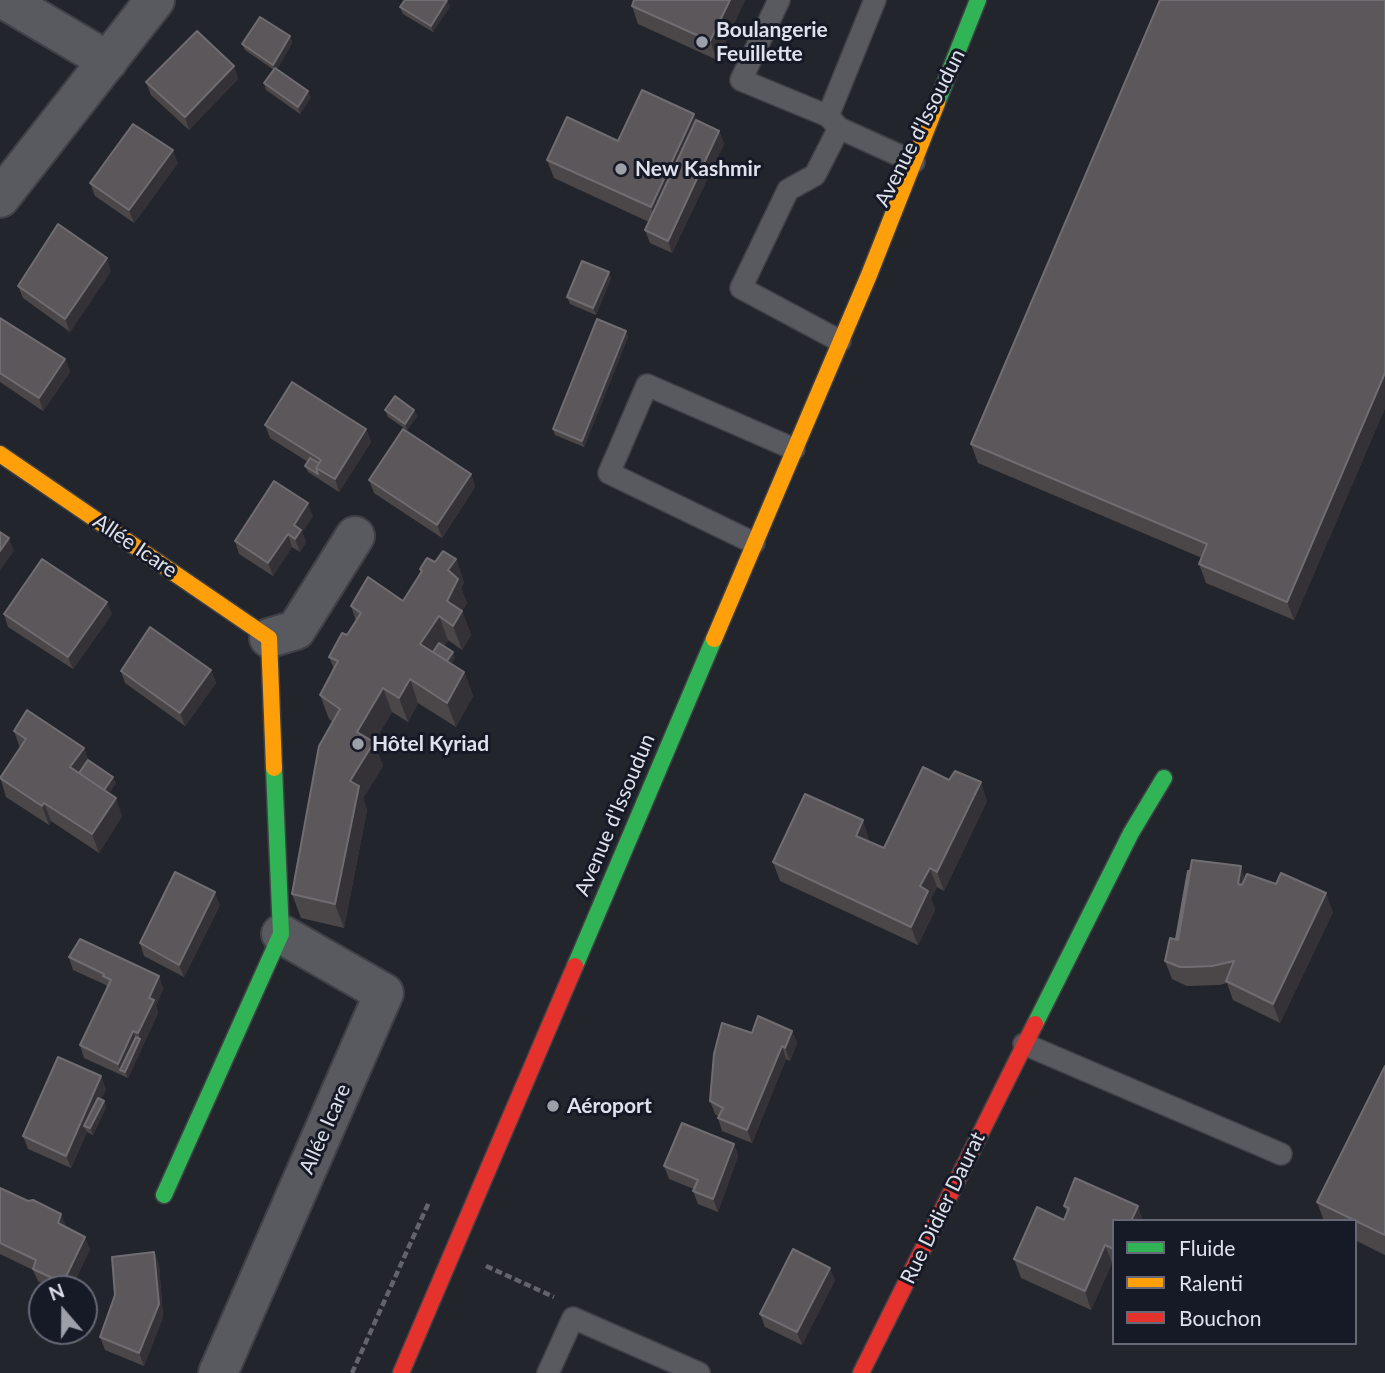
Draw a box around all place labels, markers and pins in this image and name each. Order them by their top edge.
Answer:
place label: Boulangerie Feuillette [716,17,828,67]
marker: Boulangerie Feuillette [694,34,710,50]
place label: New Kashmir [635,156,761,182]
marker: New Kashmir [613,161,629,177]
place label: Hôtel Kyriad [372,731,489,757]
marker: Hôtel Kyriad [350,736,366,752]
place label: Aéroport [567,1093,652,1119]
marker: Aéroport [545,1098,561,1114]

